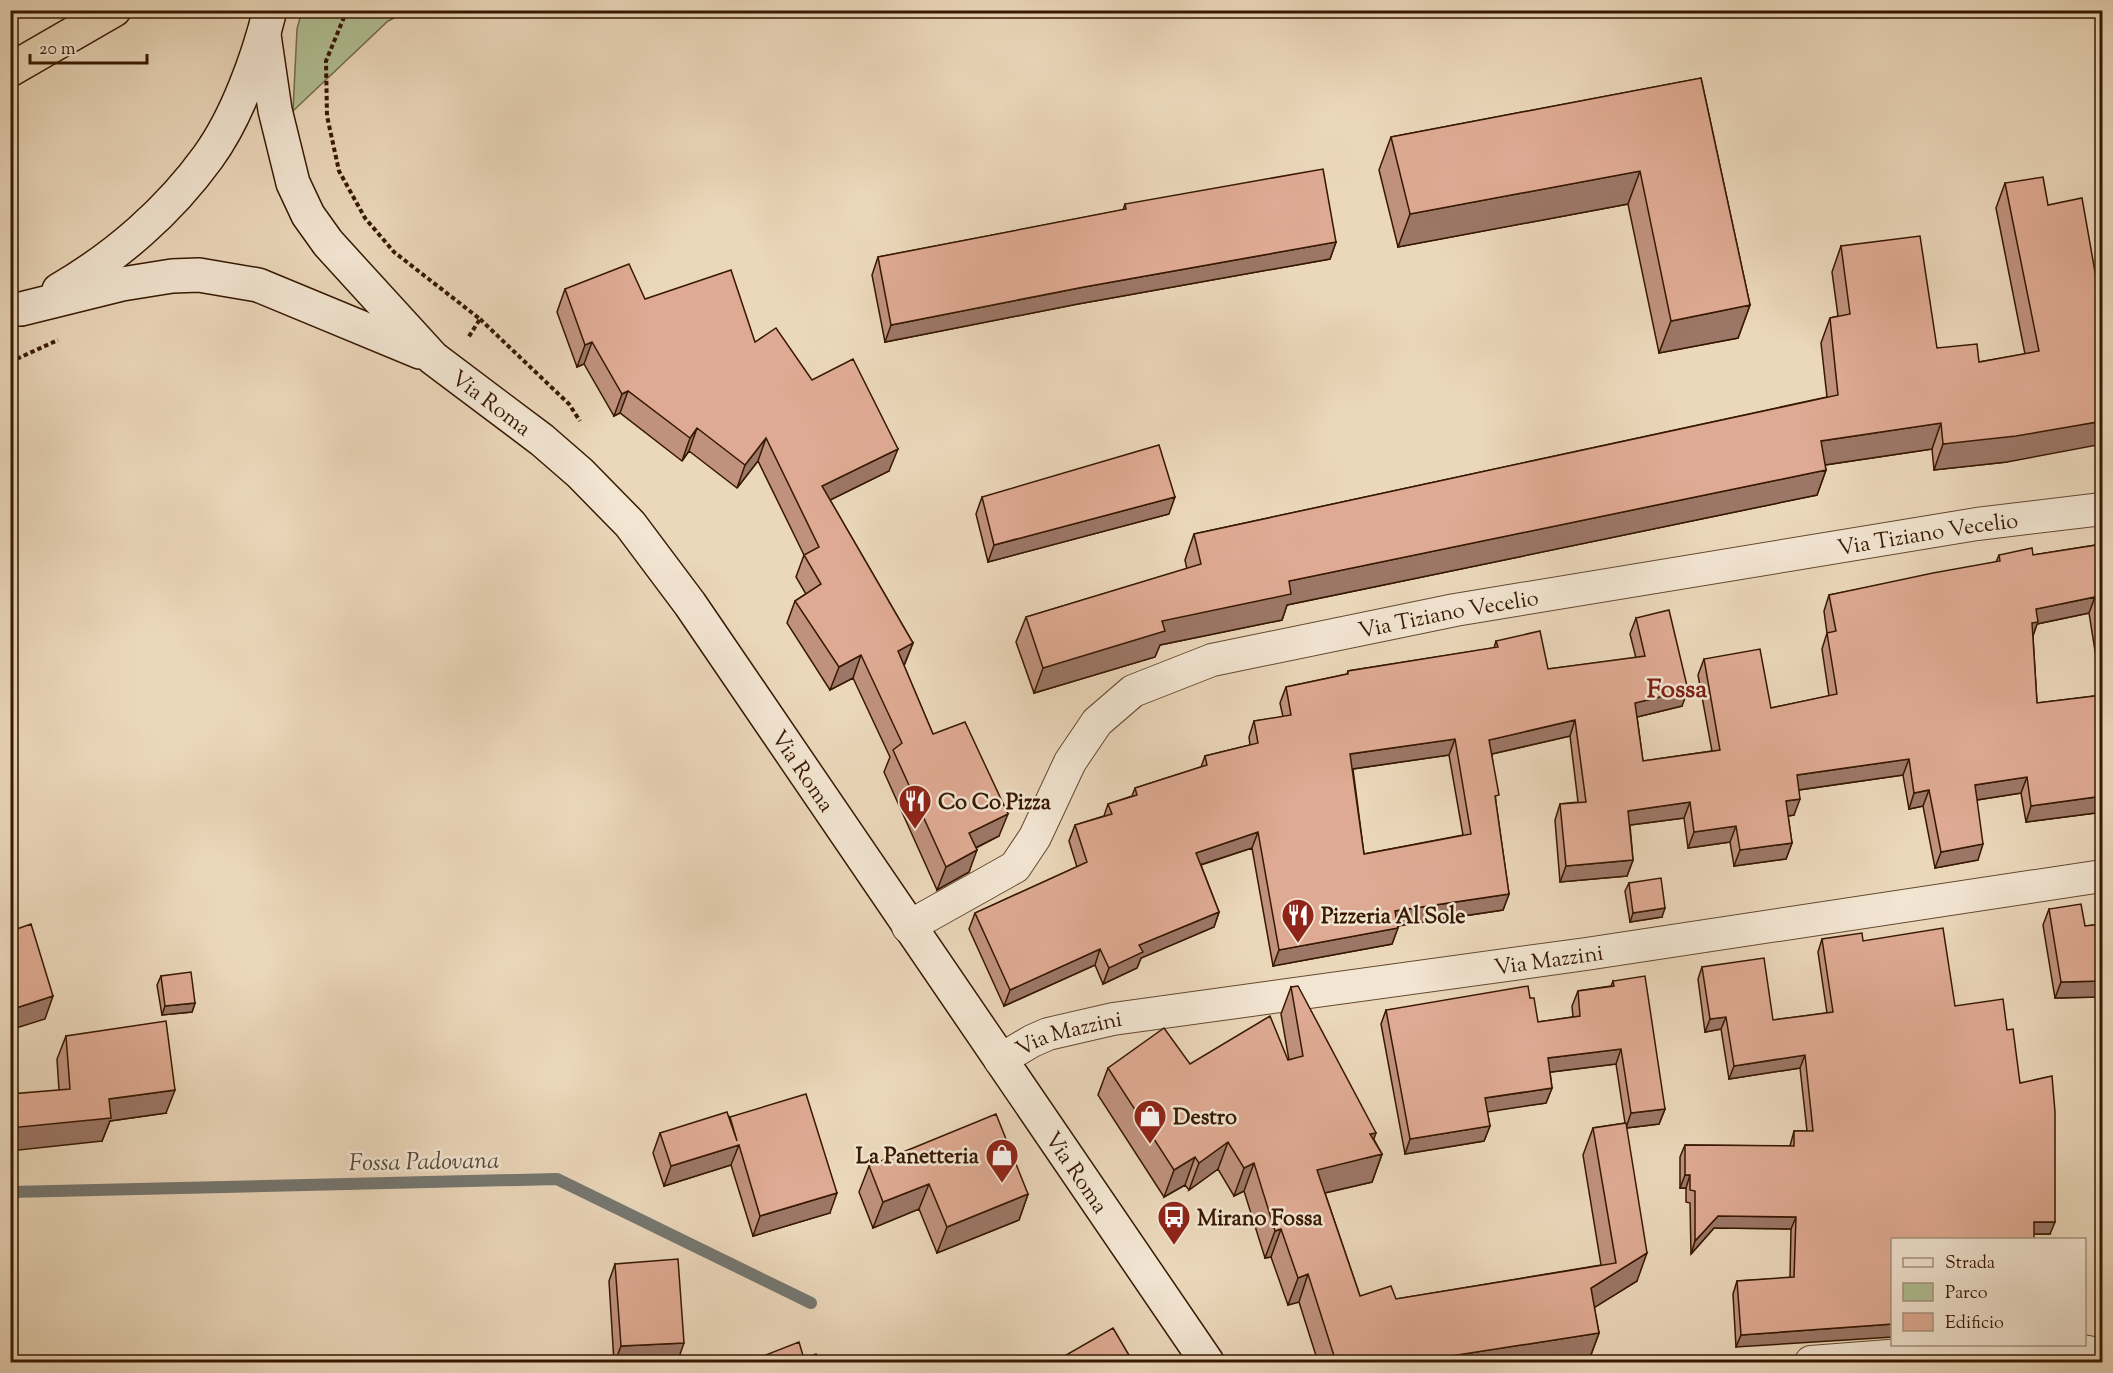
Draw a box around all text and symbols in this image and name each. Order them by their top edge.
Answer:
scale bar [30,27,147,65]
text: 20 m [39,37,76,63]
street label: Via Roma [443,364,537,445]
street label: Via Tiziano Vecelio [1835,506,2020,566]
street label: Via Tiziano Vecelio [1356,583,1541,648]
district label: Fossa [1647,672,1707,709]
street label: Via Roma [762,725,840,820]
restaurant icon: Co Co Pizza [897,783,933,830]
place label: Co Co Pizza [938,788,1052,820]
restaurant icon: Pizzeria Al Sole [1280,897,1316,944]
place label: Pizzeria Al Sole [1321,902,1465,934]
street label: Via Mazzini [1492,939,1606,985]
street label: Via Mazzini [1011,1005,1124,1066]
shop icon: Destro [1132,1098,1168,1145]
place label: Destro [1173,1103,1237,1135]
street label: Via Roma [1035,1126,1114,1221]
shop icon: La Panetteria [984,1137,1020,1184]
place label: La Panetteria [856,1142,980,1174]
water label: Fossa Padovana [348,1145,500,1181]
bus stop icon: Mirano Fossa [1156,1199,1192,1246]
place label: Mirano Fossa [1197,1204,1323,1236]
legend [1891,1238,2086,1346]
text: Strada [1945,1251,1995,1277]
text: Parco [1945,1281,1988,1307]
text: Edificio [1945,1311,2004,1337]

